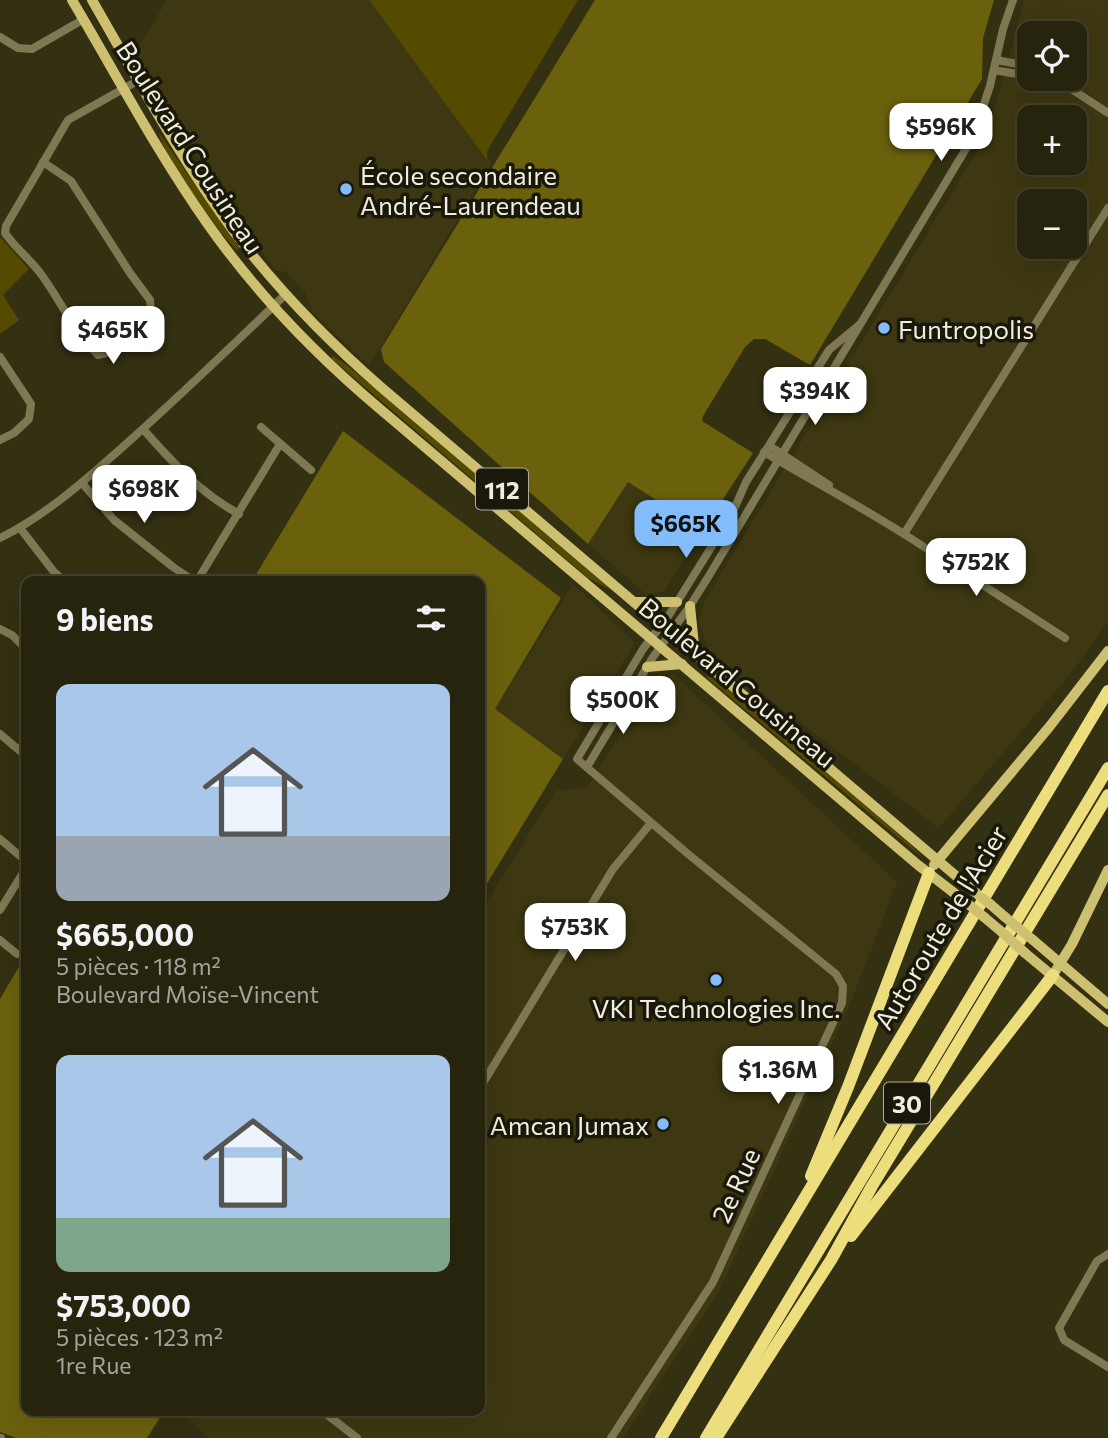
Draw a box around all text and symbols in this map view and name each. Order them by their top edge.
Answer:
map controls [1017,21,1087,259]
button: locate [1017,21,1087,91]
street label: Boulevard Cousineau [111,35,271,259]
pin: $596K [892,104,990,163]
button: + [1017,105,1087,175]
text: $596K [905,112,977,140]
place label: École secondaire André-Laurendeau [360,159,581,220]
marker: École secondaire André-Laurendeau [338,181,354,197]
button: − [1017,189,1087,259]
pin: $465K [64,306,162,366]
place label: Funtropolis [898,313,1034,344]
text: $465K [78,315,149,343]
marker: Funtropolis [876,320,892,336]
pin: $394K [766,368,864,427]
text: $394K [780,376,850,404]
pin: $698K [95,466,193,525]
road number: 112 [476,468,528,510]
text: $698K [108,474,180,502]
pin: $665K [637,500,735,560]
text: $665K [650,509,722,537]
pin: $752K [927,538,1025,598]
text: $752K [942,547,1010,575]
street label: Boulevard Cousineau [634,591,842,773]
icon: filters [412,599,450,637]
text: 9 biens [56,600,154,637]
pin: $500K [574,676,672,736]
text: $500K [586,685,660,713]
icon: home [190,729,316,855]
street label: Autoroute de l'Acier [867,819,1013,1035]
pin: $753K [526,904,624,963]
text: $753K [541,912,609,940]
text: $665,000 [56,915,194,952]
text: 5 pièces · 118 m² [56,952,221,980]
marker: VKI Technologies Inc. [708,972,724,988]
text: Boulevard Moïse-Vincent [56,980,319,1008]
place label: VKI Technologies Inc. [592,992,840,1023]
pin: $1.36M [721,1046,835,1106]
text: $1.36M [738,1055,818,1083]
road number: 30 [884,1083,930,1124]
icon: home [190,1100,316,1226]
place label: Amcan Jumax [490,1109,649,1140]
marker: Amcan Jumax [655,1116,671,1132]
street label: 2e Rue [704,1143,766,1227]
text: $753,000 [56,1286,191,1323]
text: 5 pièces · 123 m² [56,1323,223,1351]
text: 1re Rue [56,1351,131,1379]

